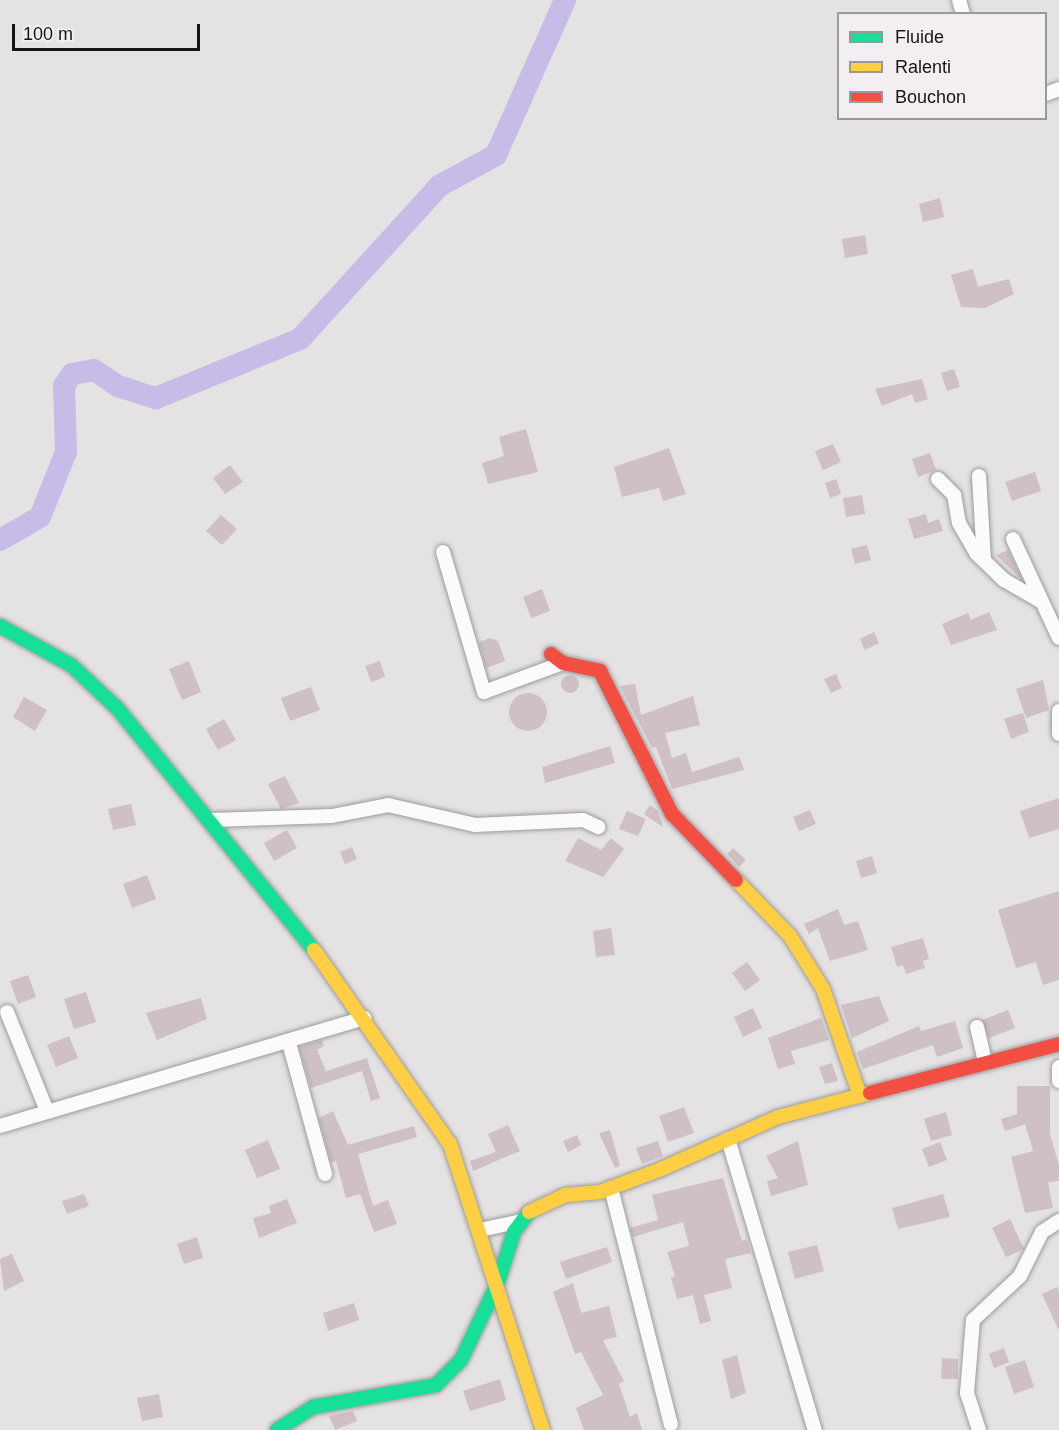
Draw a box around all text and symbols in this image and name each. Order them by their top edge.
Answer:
scale bar [15,12,202,50]
legend [837,12,1047,120]
text: 100 m [23,24,73,44]
text: Fluide [895,27,944,47]
text: Ralenti [895,57,951,77]
text: Bouchon [895,87,966,107]

